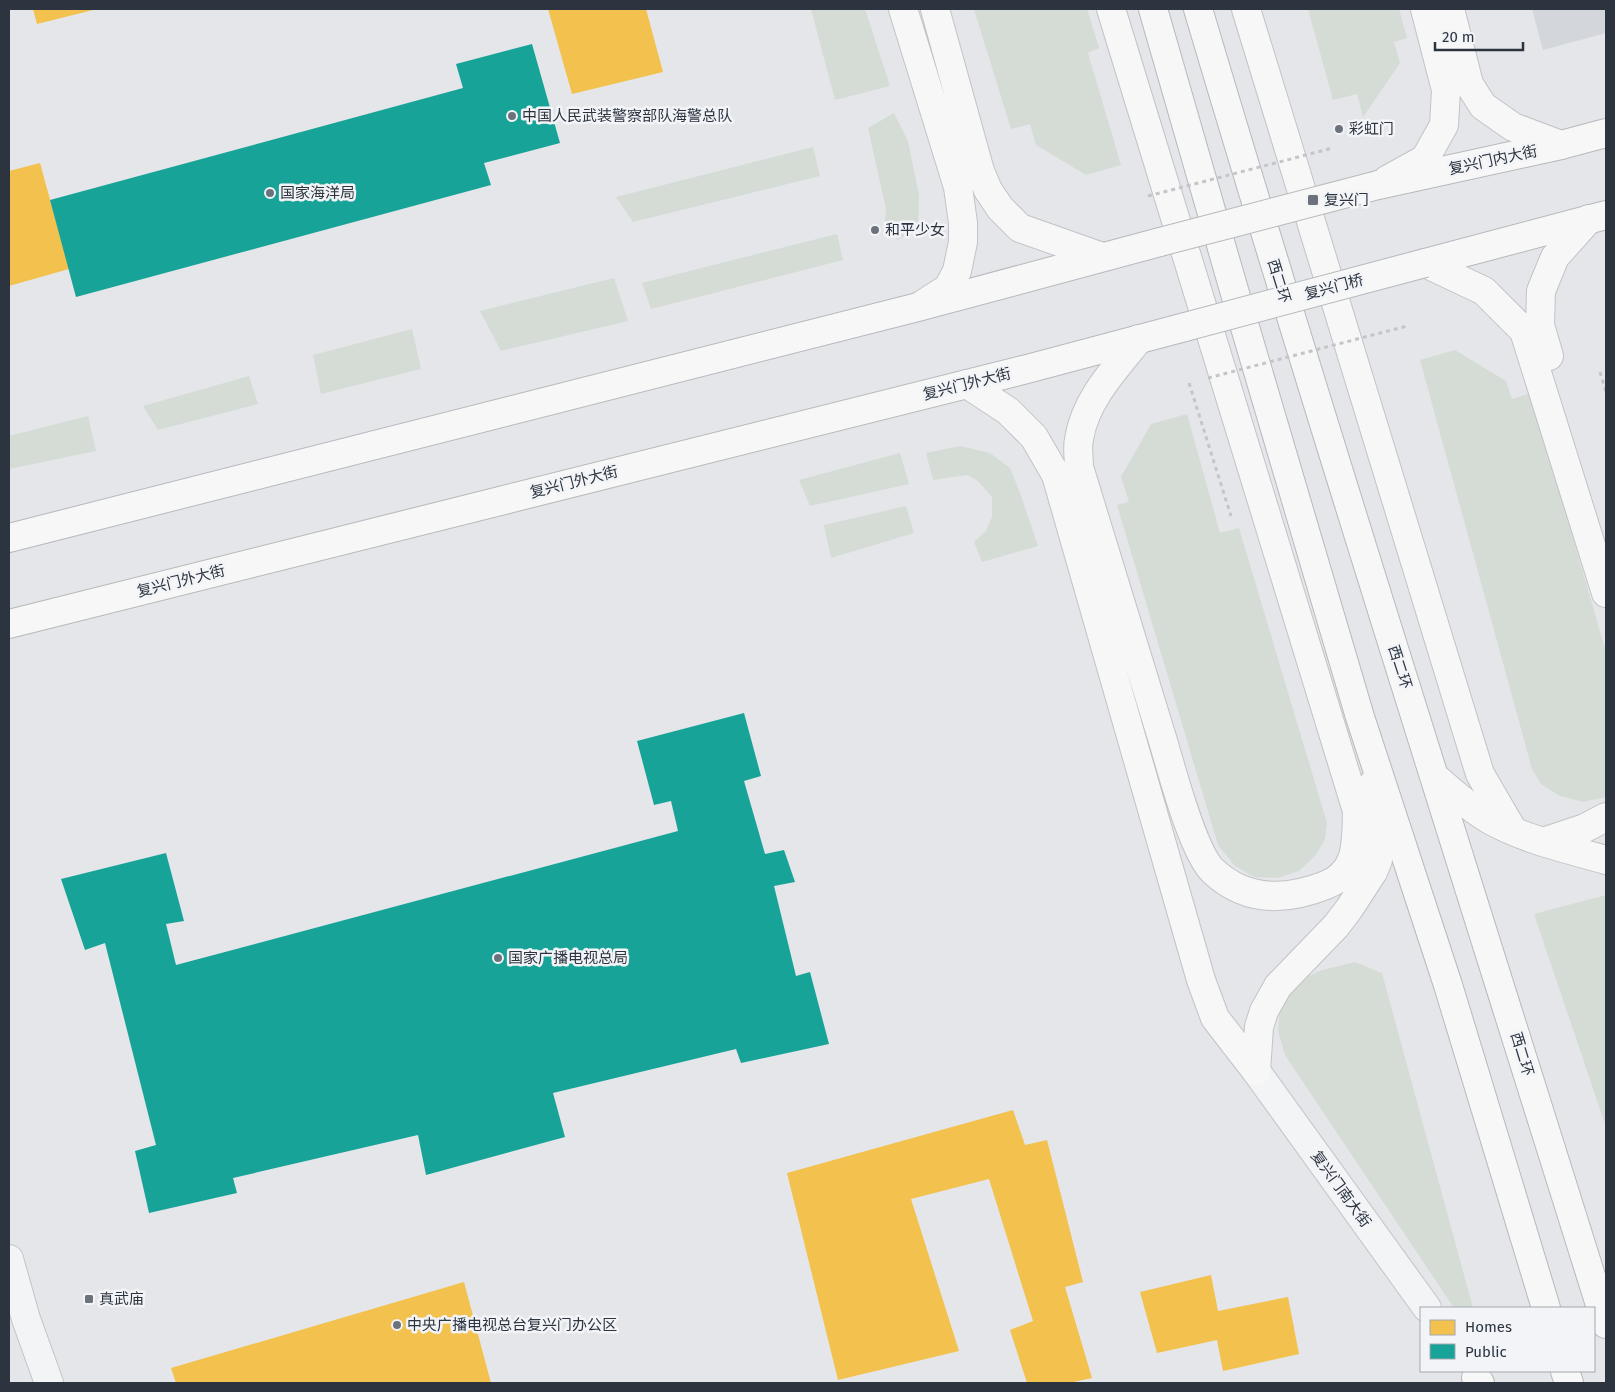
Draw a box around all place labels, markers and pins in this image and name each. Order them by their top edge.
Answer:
place label: 中国人民武装警察部队海警总队 [522,107,732,125]
marker: 中国人民武装警察部队海警总队 [506,110,518,122]
place label: 彩虹门 [1349,120,1394,138]
marker: 彩虹门 [1333,123,1345,135]
place label: 国家海洋局 [280,184,355,202]
marker: 国家海洋局 [264,187,276,199]
place label: 复兴门 [1324,191,1369,209]
marker: 复兴门 [1306,193,1320,207]
place label: 和平少女 [885,221,945,239]
marker: 和平少女 [869,224,881,236]
place label: 国家广播电视总局 [508,949,628,967]
marker: 国家广播电视总局 [492,952,504,964]
place label: 真武庙 [99,1290,144,1308]
marker: 真武庙 [83,1293,95,1305]
place label: 中央广播电视总台复兴门办公区 [407,1316,617,1334]
marker: 中央广播电视总台复兴门办公区 [391,1319,403,1331]

